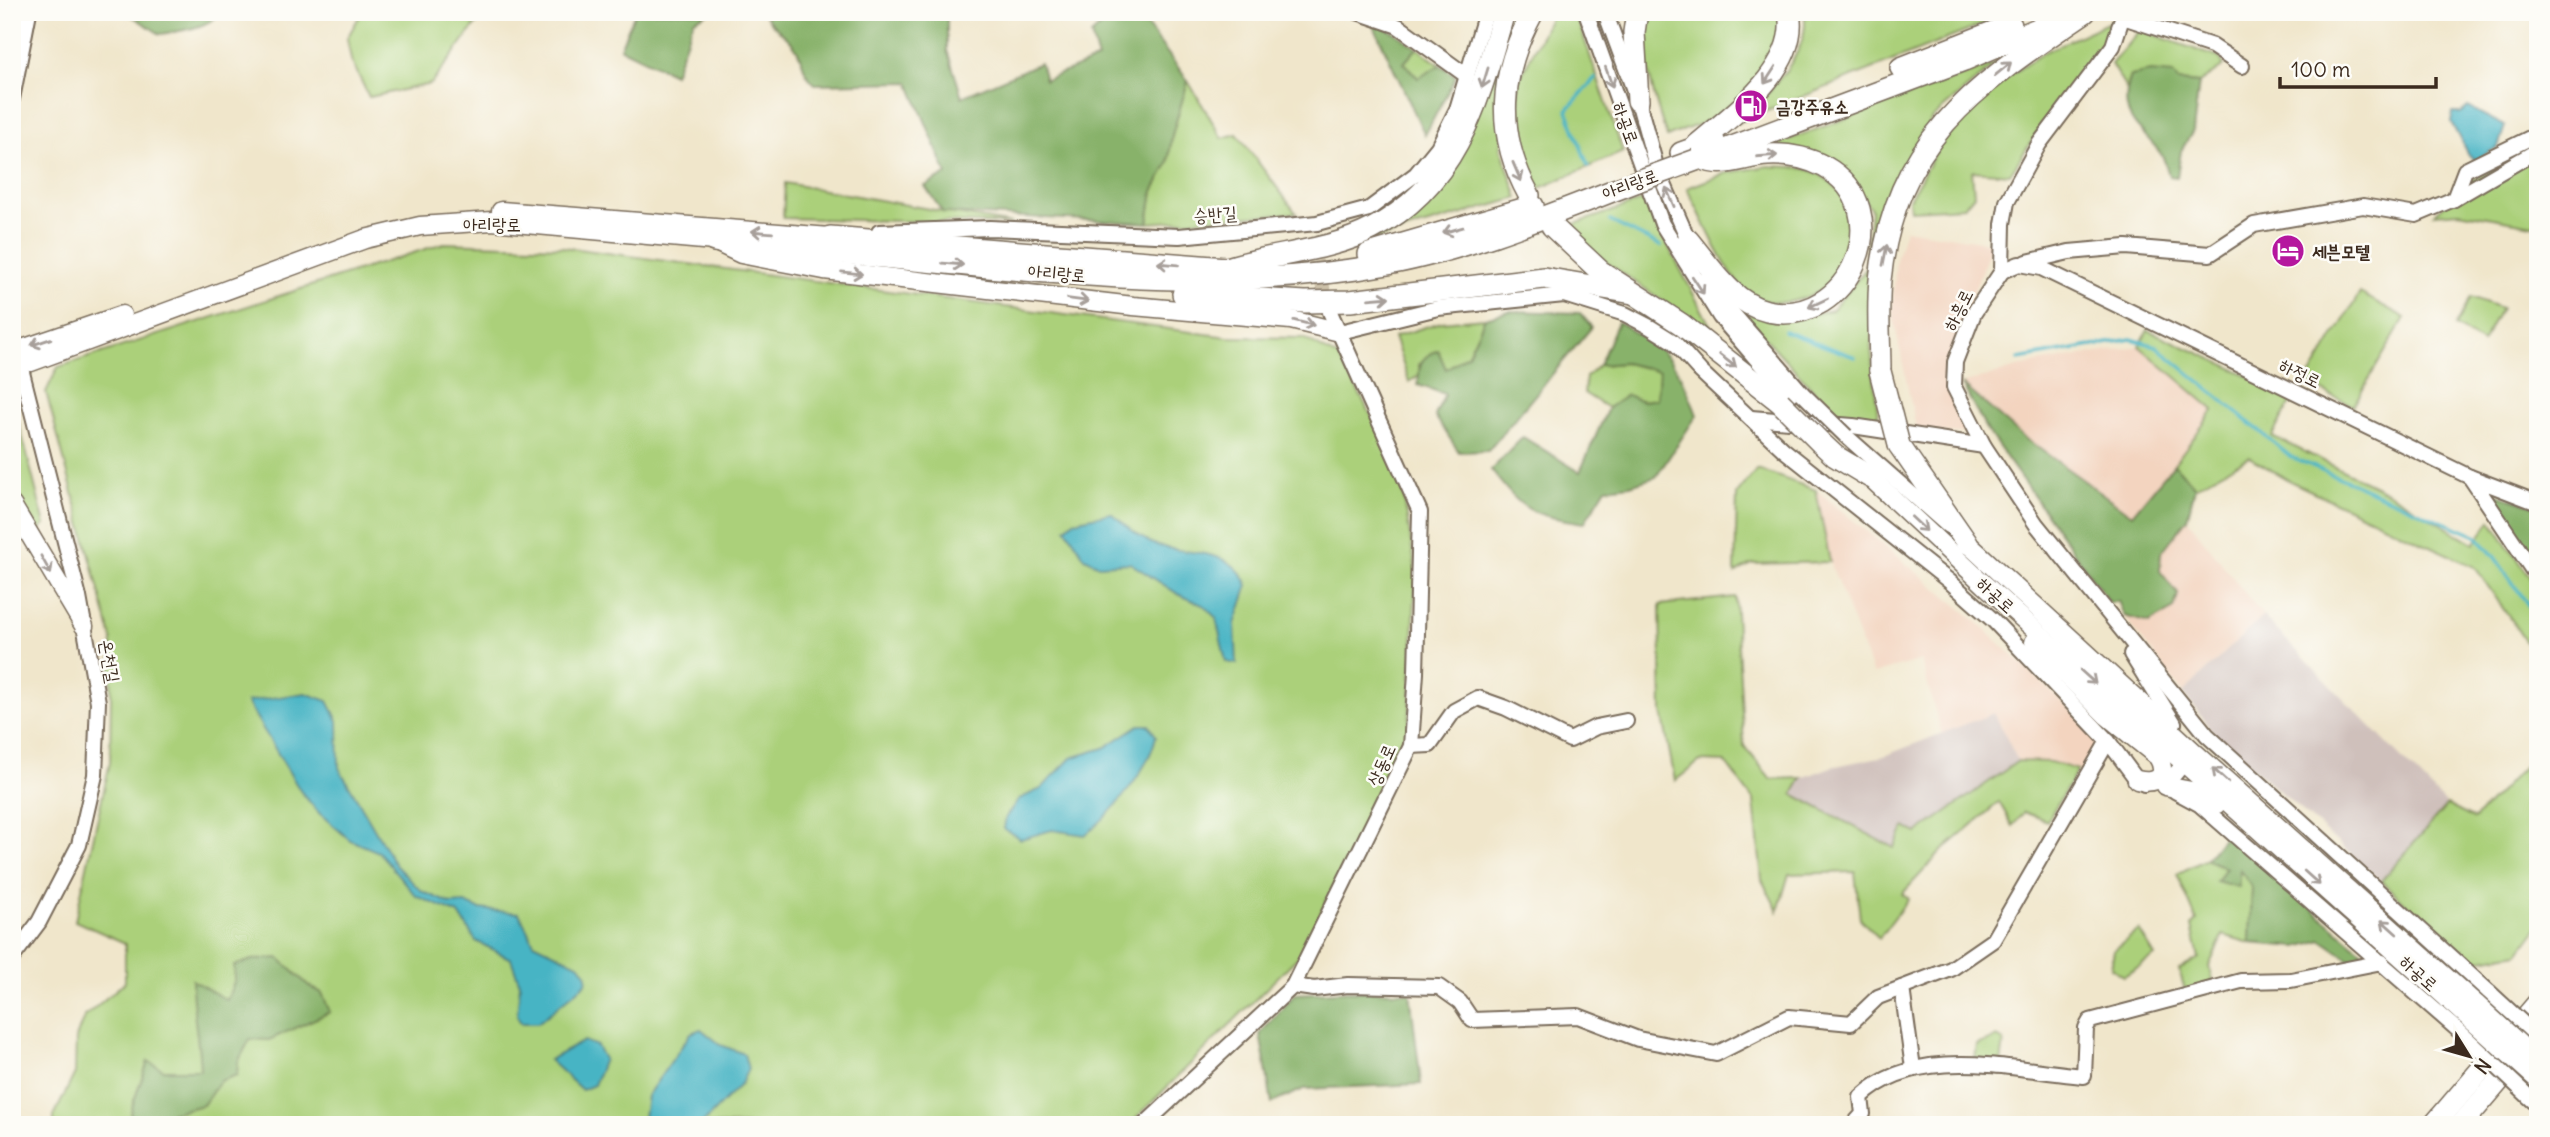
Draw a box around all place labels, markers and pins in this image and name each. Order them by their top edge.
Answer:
fuel station icon: 금강주유소 [1732,87,1770,125]
place label: 금강주유소 [1776,95,1848,118]
hotel icon: 세븐모텔 [2269,232,2307,270]
place label: 세븐모텔 [2312,240,2370,263]

